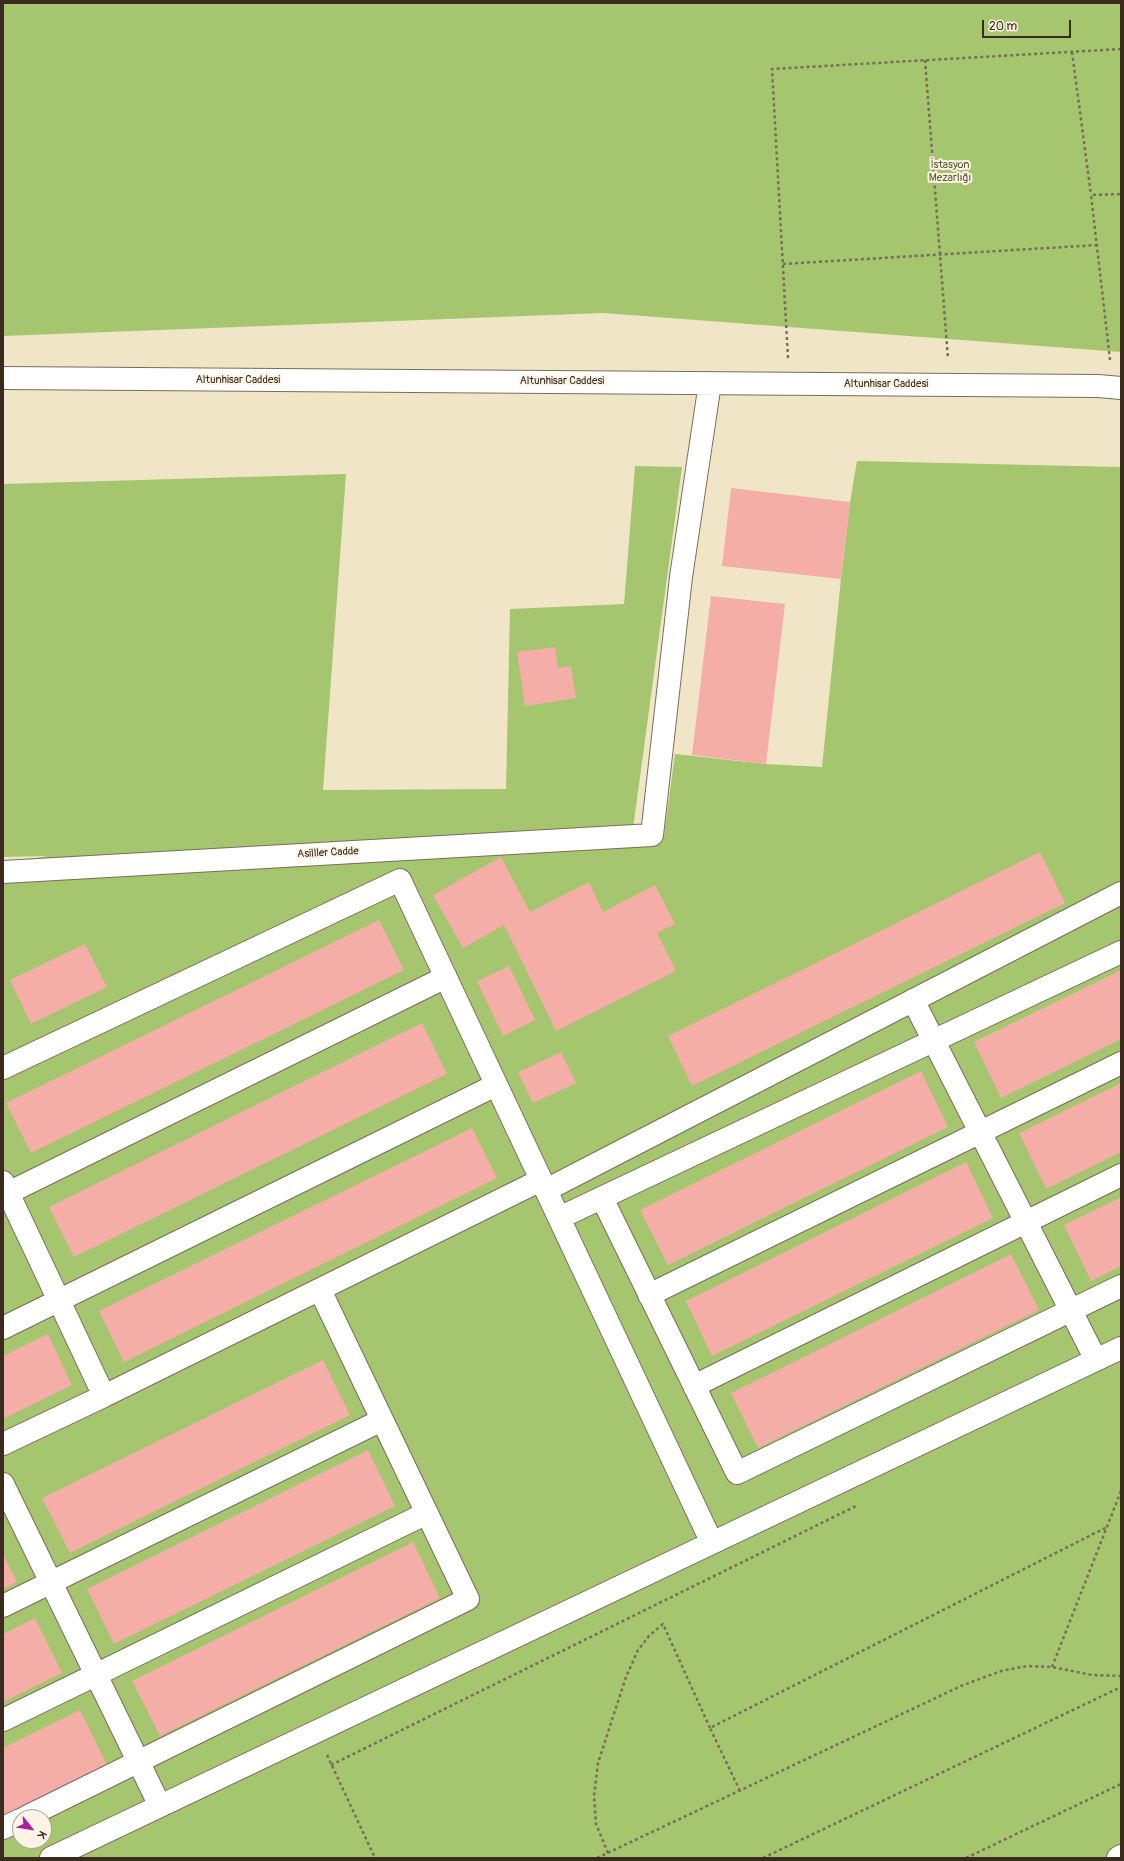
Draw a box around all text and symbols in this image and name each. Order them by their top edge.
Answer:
scale bar [984,12,1073,38]
text: 20 m [989,19,1017,34]
park label: İstasyon Mezarlığı [929,158,971,184]
street label: Altunhisar Caddesi [196,373,280,387]
street label: Altunhisar Caddesi [520,374,604,388]
street label: Altunhisar Caddesi [844,377,928,391]
street label: Asilller Cadde [297,845,359,861]
north arrow [12,1809,52,1849]
text: K [35,1829,49,1841]

